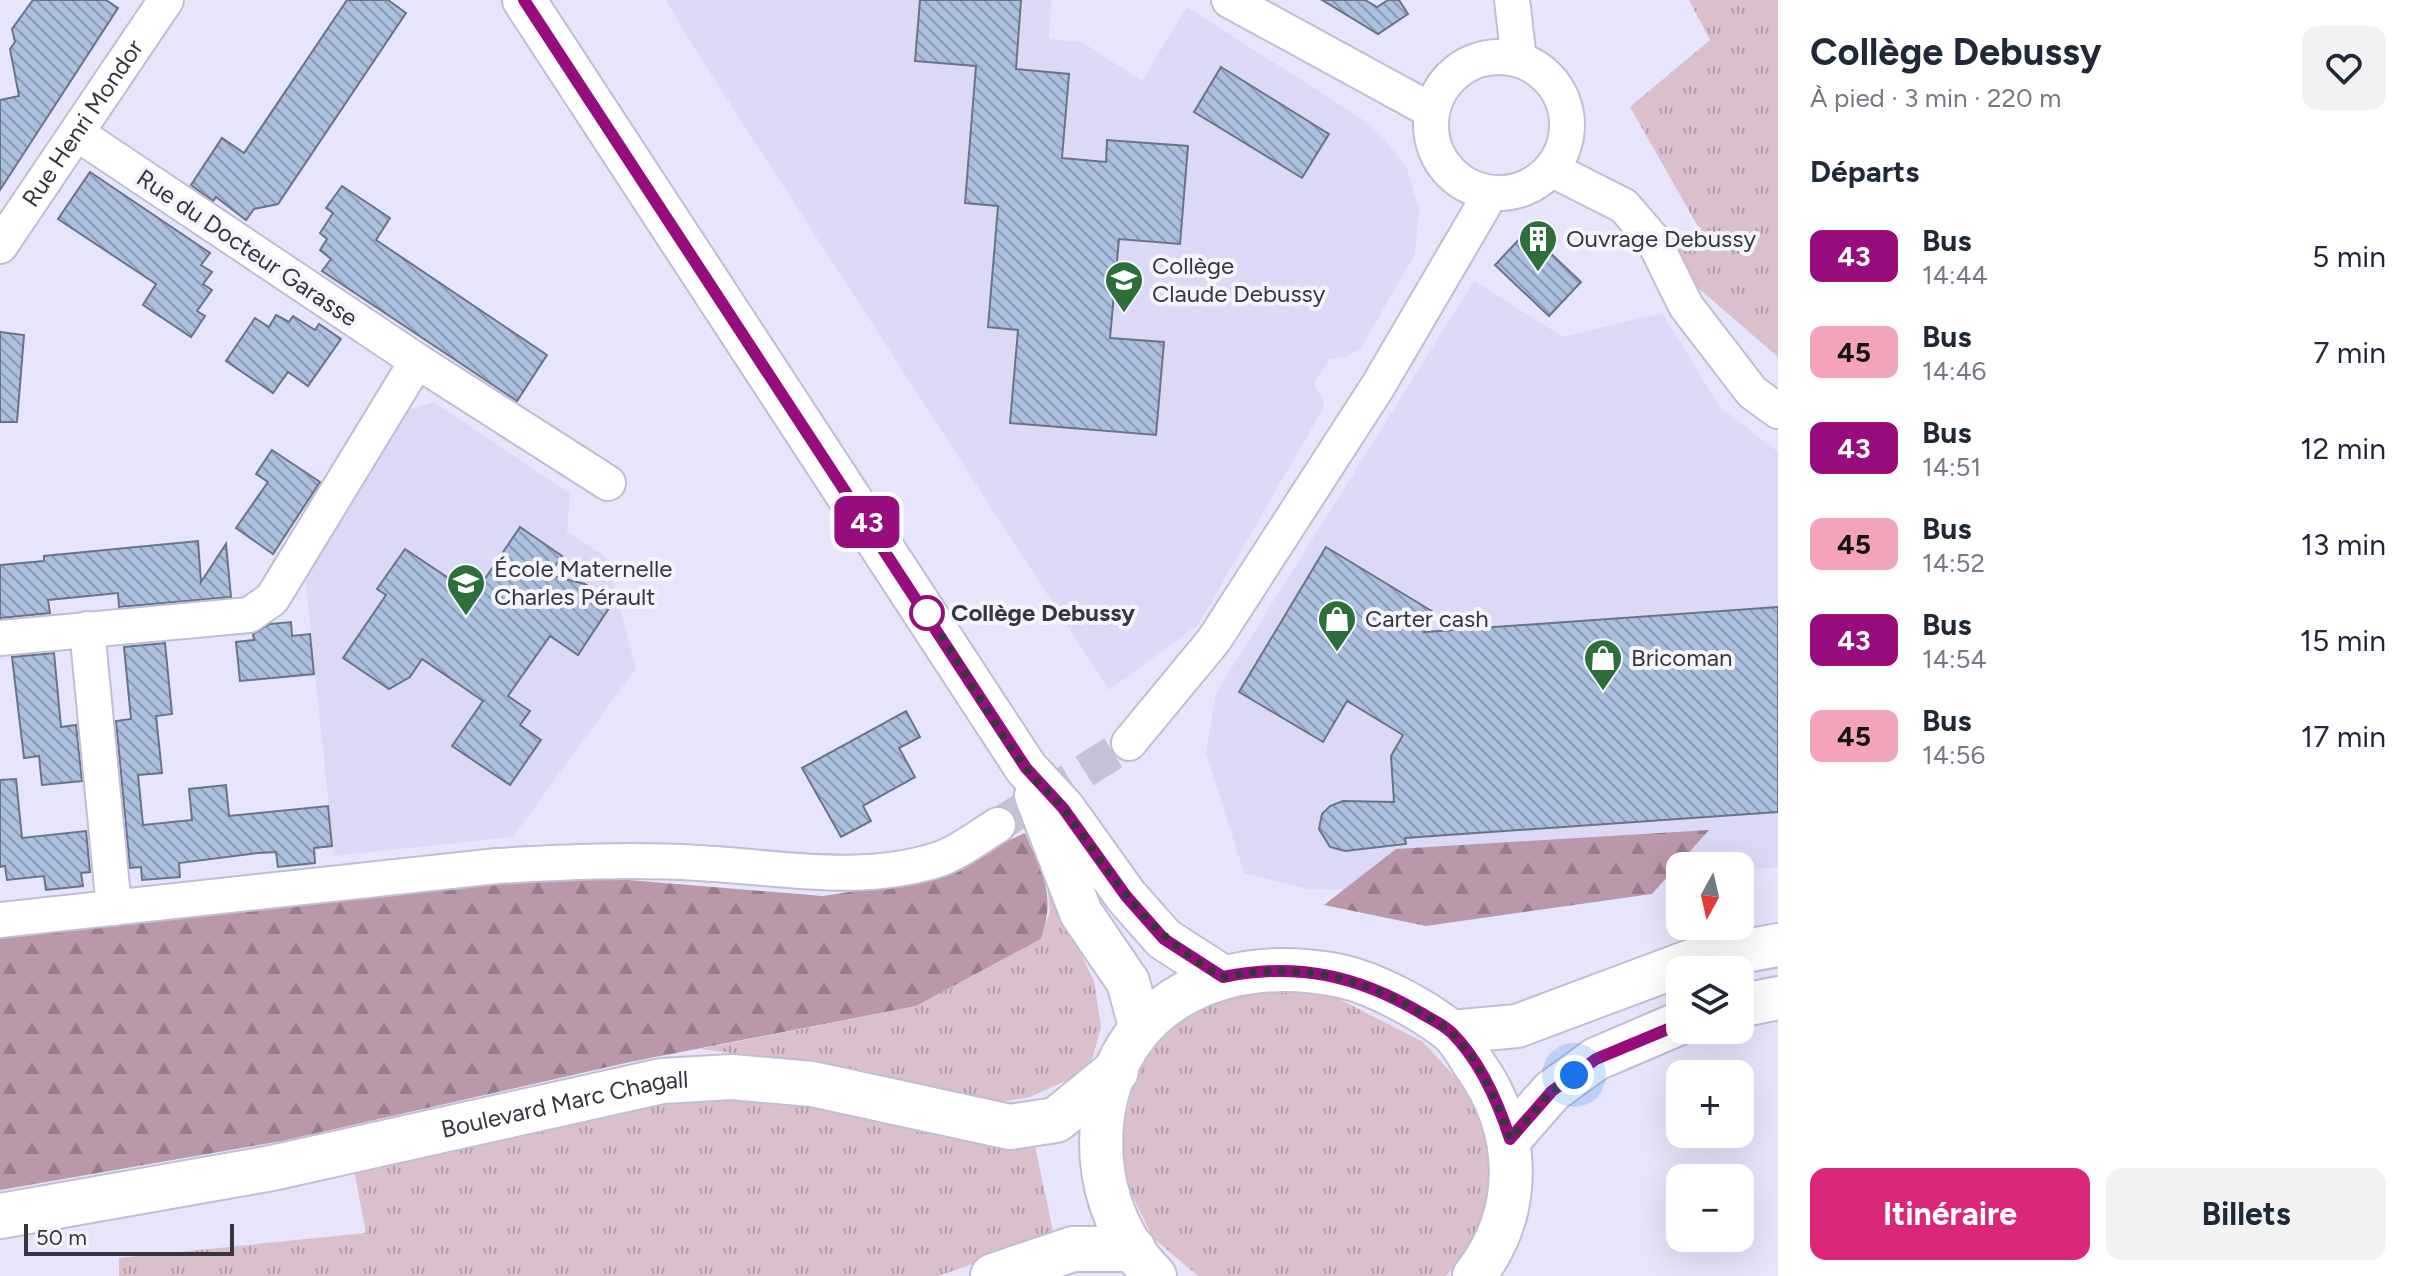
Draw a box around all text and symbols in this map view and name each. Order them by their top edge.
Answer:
button: heart [2302,26,2386,110]
text: Collège Debussy [1810,29,2102,75]
street label: Rue Henri Mondor [16,34,149,212]
text: À pied · 3 min · 220 m [1810,82,2061,114]
text: Départs [1810,153,1919,190]
street label: Rue du Docteur Garasse [131,163,363,332]
building icon: Ouvrage Debussy [1517,218,1559,273]
text: Bus [1922,222,1971,259]
place label: Ouvrage Debussy [1566,224,1756,253]
text: 5 min [2312,238,2386,275]
text: 43 [1837,239,1871,273]
place label: Collège Claude Debussy [1152,251,1326,308]
school or university icon: Collège Claude Debussy [1103,259,1145,314]
text: 14:44 [1922,259,1988,291]
text: Bus [1922,318,1971,355]
text: 7 min [2313,334,2386,371]
text: 45 [1837,335,1871,369]
text: 14:46 [1922,355,1986,387]
text: Bus [1922,414,1971,451]
text: 12 min [2300,430,2386,467]
text: 43 [1837,431,1871,465]
text: 14:51 [1922,451,1981,483]
line badge: 43 [831,496,903,548]
text: 43 [850,505,884,539]
text: Bus [1922,510,1971,547]
text: 13 min [2301,526,2386,563]
text: 45 [1837,527,1871,561]
text: 14:52 [1922,547,1985,579]
place label: École Maternelle Charles Pérault [494,554,672,611]
school or university icon: École Maternelle Charles Pérault [445,562,487,617]
marker: Collège Debussy [910,596,944,630]
place label: Collège Debussy [951,598,1135,627]
shop icon: Carter cash [1316,598,1358,653]
place label: Carter cash [1365,604,1489,633]
text: Bus [1922,606,1971,643]
text: 15 min [2300,622,2386,659]
text: 43 [1837,623,1871,657]
shop icon: Bricoman [1582,637,1624,692]
place label: Bricoman [1631,643,1732,672]
text: 14:54 [1922,643,1987,675]
text: Bus [1922,702,1971,739]
text: 17 min [2301,718,2386,755]
text: 45 [1837,719,1871,753]
text: 14:56 [1922,739,1985,771]
north arrow [1666,852,1754,940]
map controls [1666,852,1754,1252]
button: layers [1666,956,1754,1044]
your location [1554,1055,1594,1095]
button: + [1666,1060,1754,1148]
street label: Boulevard Marc Chagall [438,1065,689,1144]
button: − [1666,1164,1754,1252]
button: Itinéraire [1810,1168,2090,1260]
button: Billets [2106,1168,2386,1260]
scale bar [24,1220,234,1256]
text: 50 m [36,1224,87,1251]

